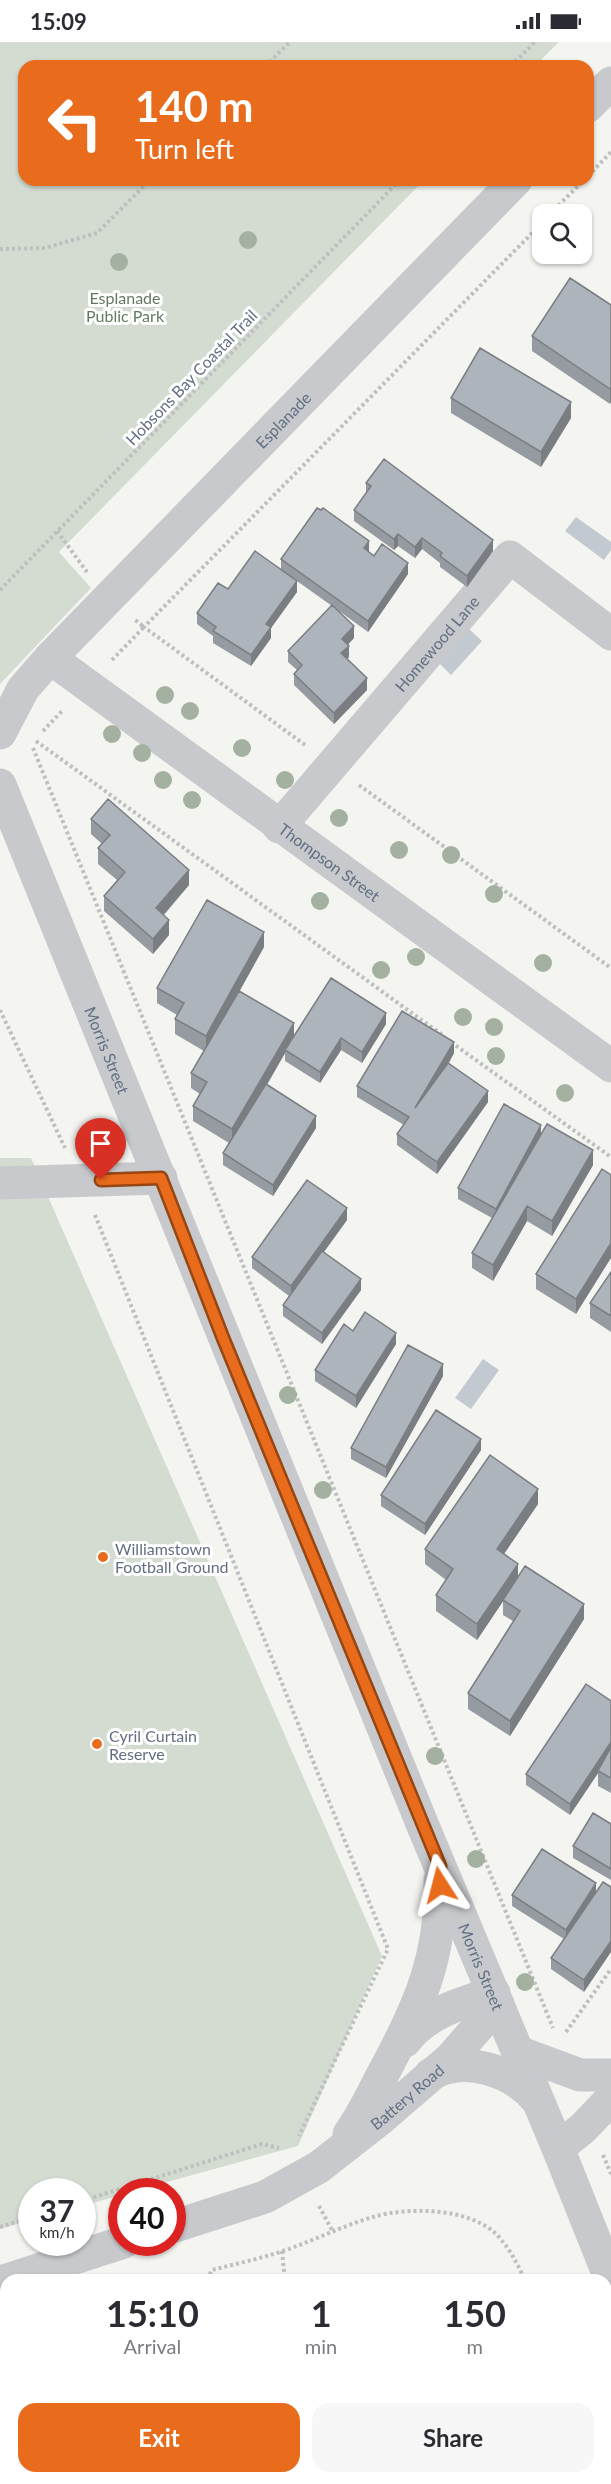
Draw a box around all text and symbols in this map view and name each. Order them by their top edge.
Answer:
text: 15:09 [30,8,87,35]
text: 140 m [135,81,253,131]
icon: left [36,84,114,162]
text: Turn left [135,132,234,165]
map controls [532,204,592,264]
button: search [532,204,592,264]
park label: Esplanade Public Park [86,288,165,325]
street label: Hobsons Bay Coastal Trail [122,306,260,448]
street label: Esplanade [251,387,314,451]
street label: Homewood Lane [390,591,483,695]
street label: Thompson Street [275,818,384,905]
street label: Morris Street [81,1004,134,1097]
pin [75,1118,126,1180]
icon: arrive [84,1127,117,1160]
place label: Williamstown Football Ground [115,1539,229,1576]
marker: Williamstown Football Ground [96,1550,110,1564]
place label: Cyril Curtain Reserve [109,1726,197,1763]
marker: Cyril Curtain Reserve [90,1737,104,1751]
position arrow [408,1853,472,1917]
street label: Morris Street [455,1920,509,2013]
street label: Battery Road [366,2060,447,2133]
speed limit sign: 40 [108,2178,186,2256]
text: 37 [40,2192,74,2228]
text: km/h [39,2223,75,2241]
text: 15:10 [106,2291,199,2335]
text: 1 [311,2291,332,2335]
text: 150 [443,2291,506,2335]
text: Arrival [124,2334,181,2358]
text: min [305,2334,337,2358]
text: m [466,2334,483,2358]
button: Exit [18,2403,300,2472]
button: Share [312,2403,594,2472]

